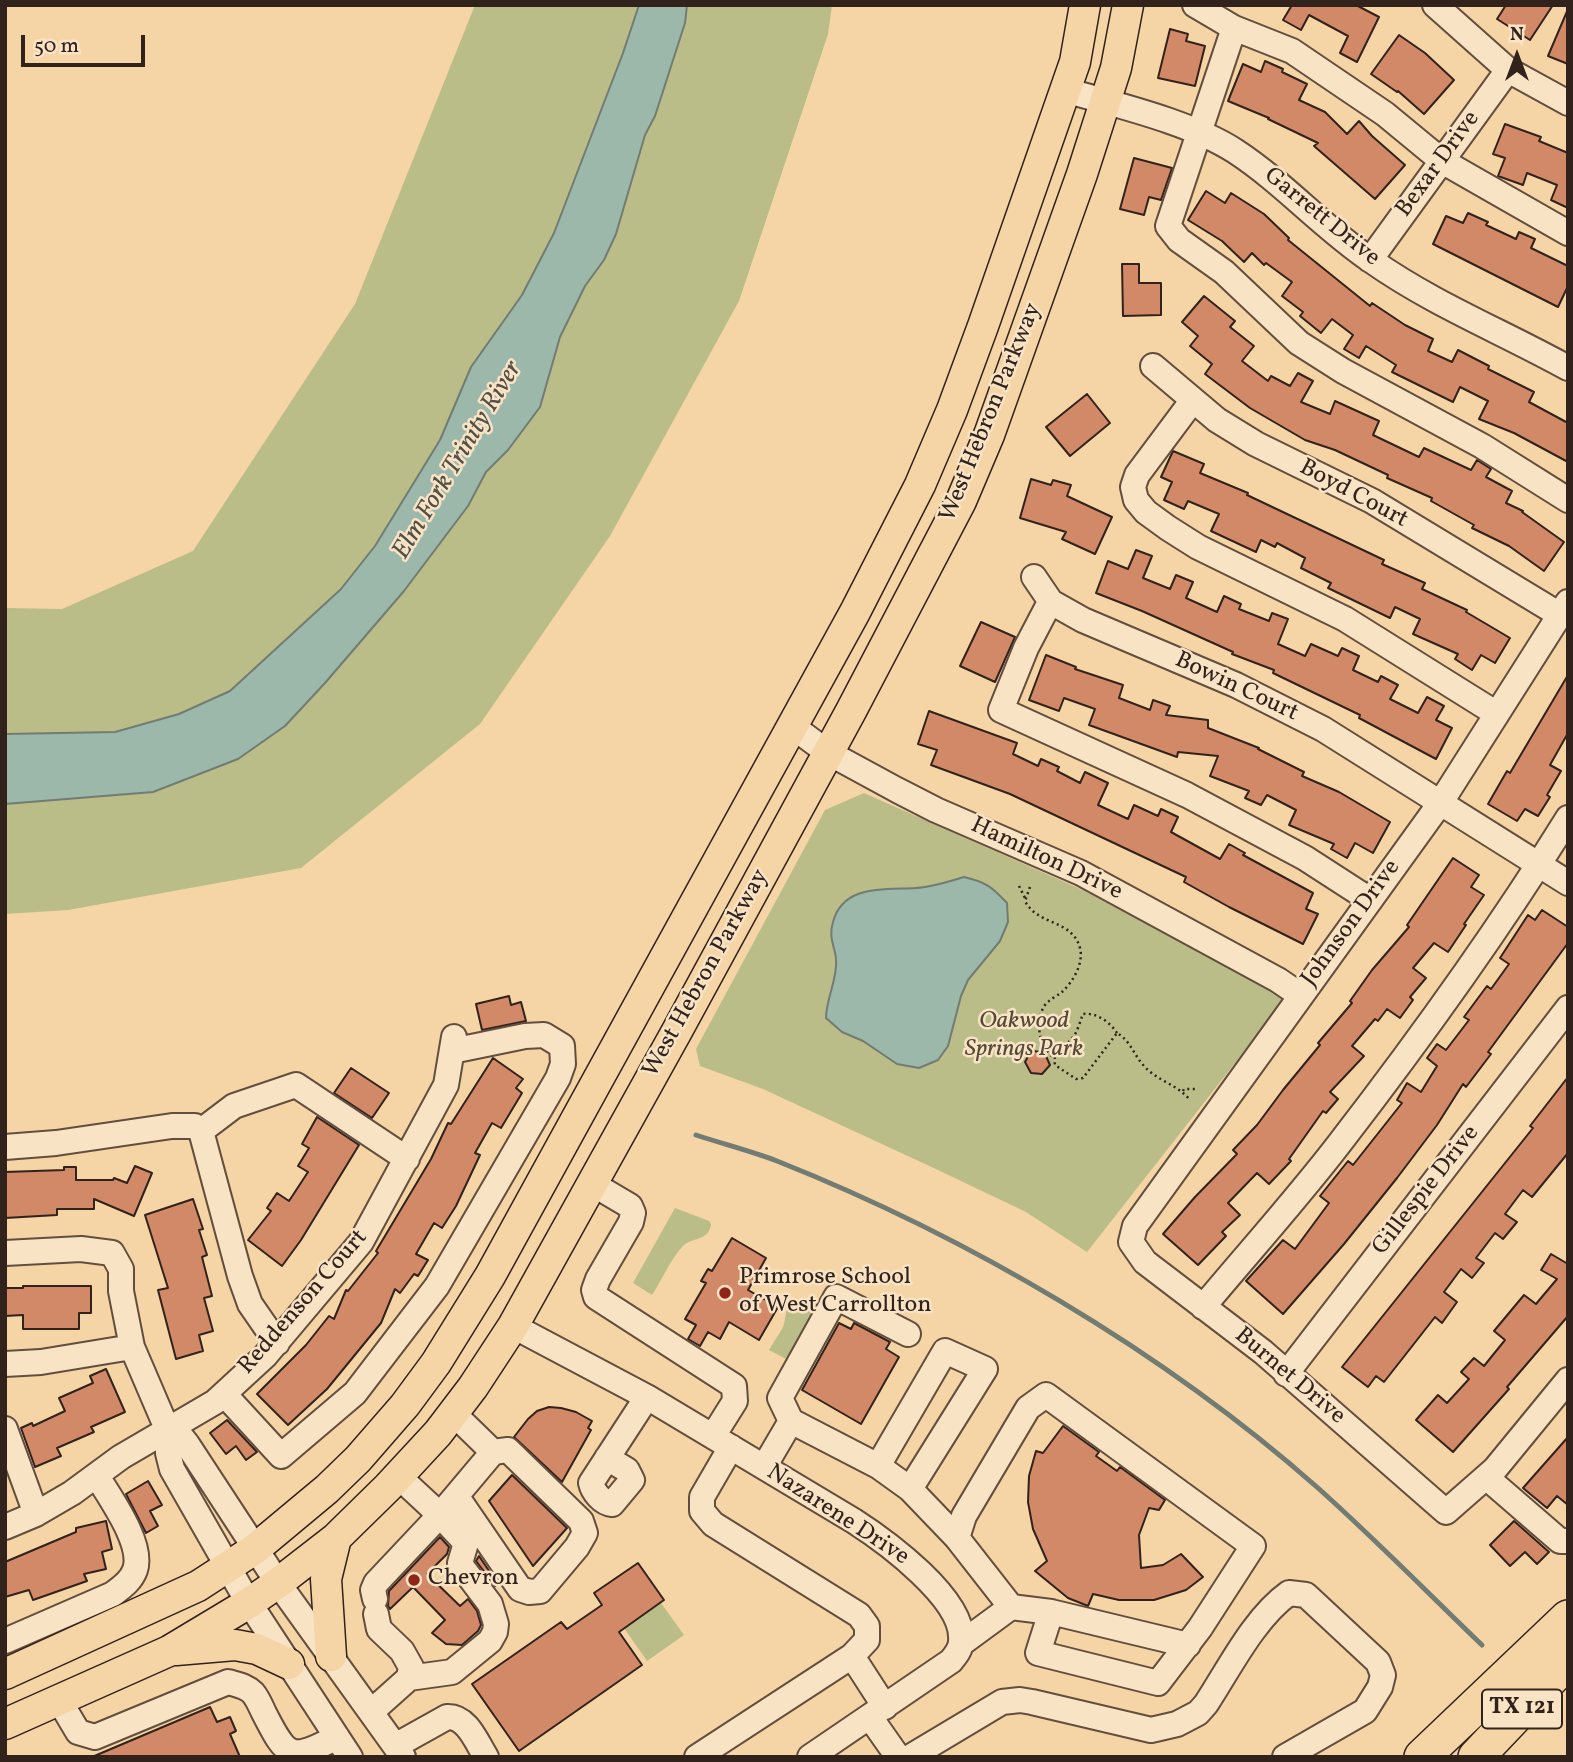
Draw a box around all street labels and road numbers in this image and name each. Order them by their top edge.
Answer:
street label: Bexar Drive [1391,106,1487,224]
street label: Garrett Drive [1257,162,1385,274]
street label: West Hebron Parkway [935,299,1049,527]
street label: Boyd Court [1294,454,1412,536]
street label: Bowin Court [1170,647,1302,729]
street label: Hamilton Drive [965,812,1127,908]
street label: Johnson Drive [1296,855,1408,993]
street label: West Hebron Parkway [638,865,776,1083]
street label: Gillespie Drive [1367,1120,1487,1262]
street label: Reddenson Court [233,1225,375,1381]
street label: Burnet Drive [1228,1322,1350,1432]
street label: Nazarene Drive [760,1459,914,1573]
road number: TX 121 [1482,1690,1562,1728]

